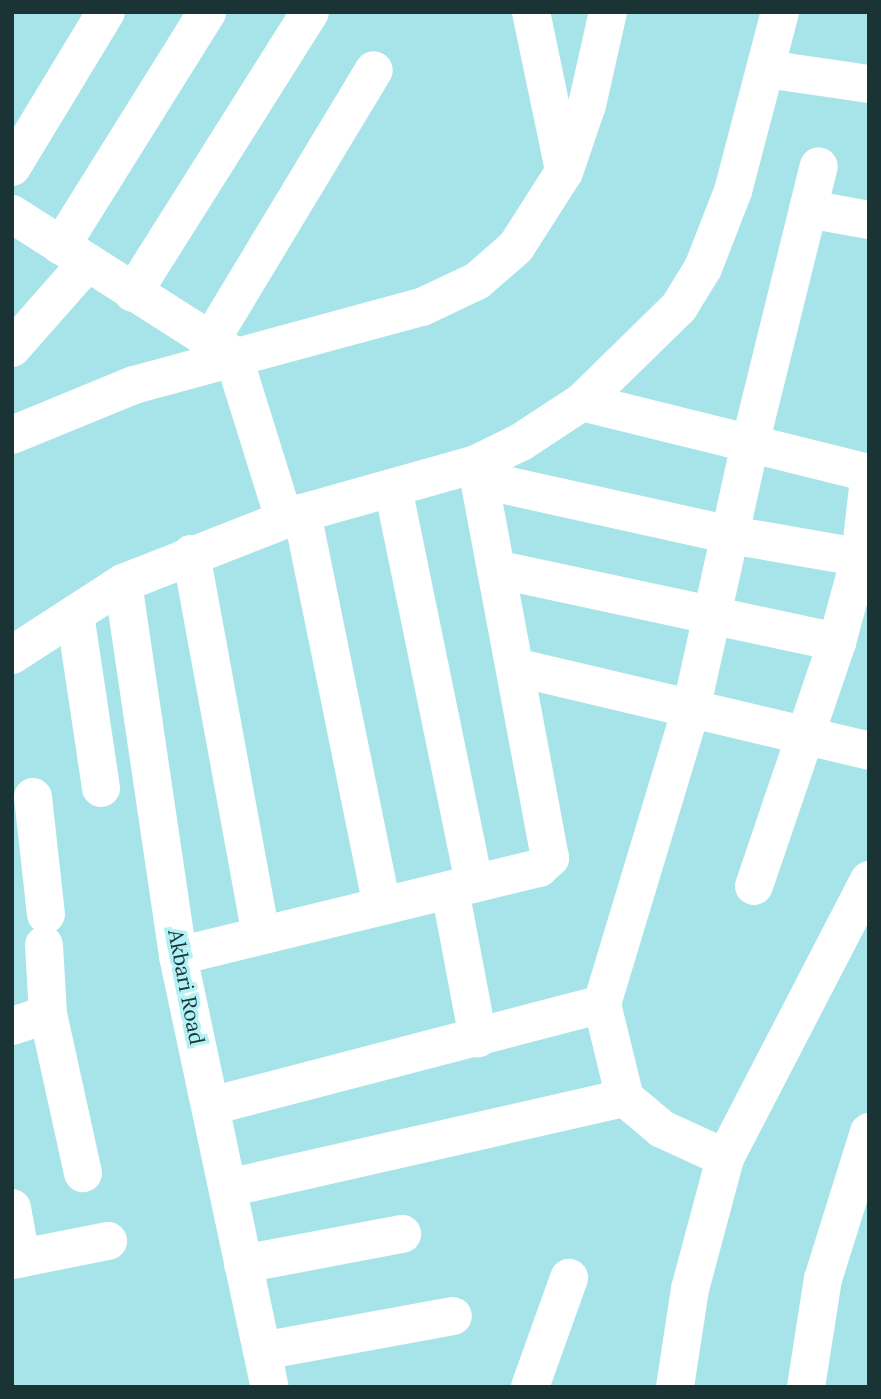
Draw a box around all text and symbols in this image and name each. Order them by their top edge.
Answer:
street label: Akbari Road [162,927,210,1047]

